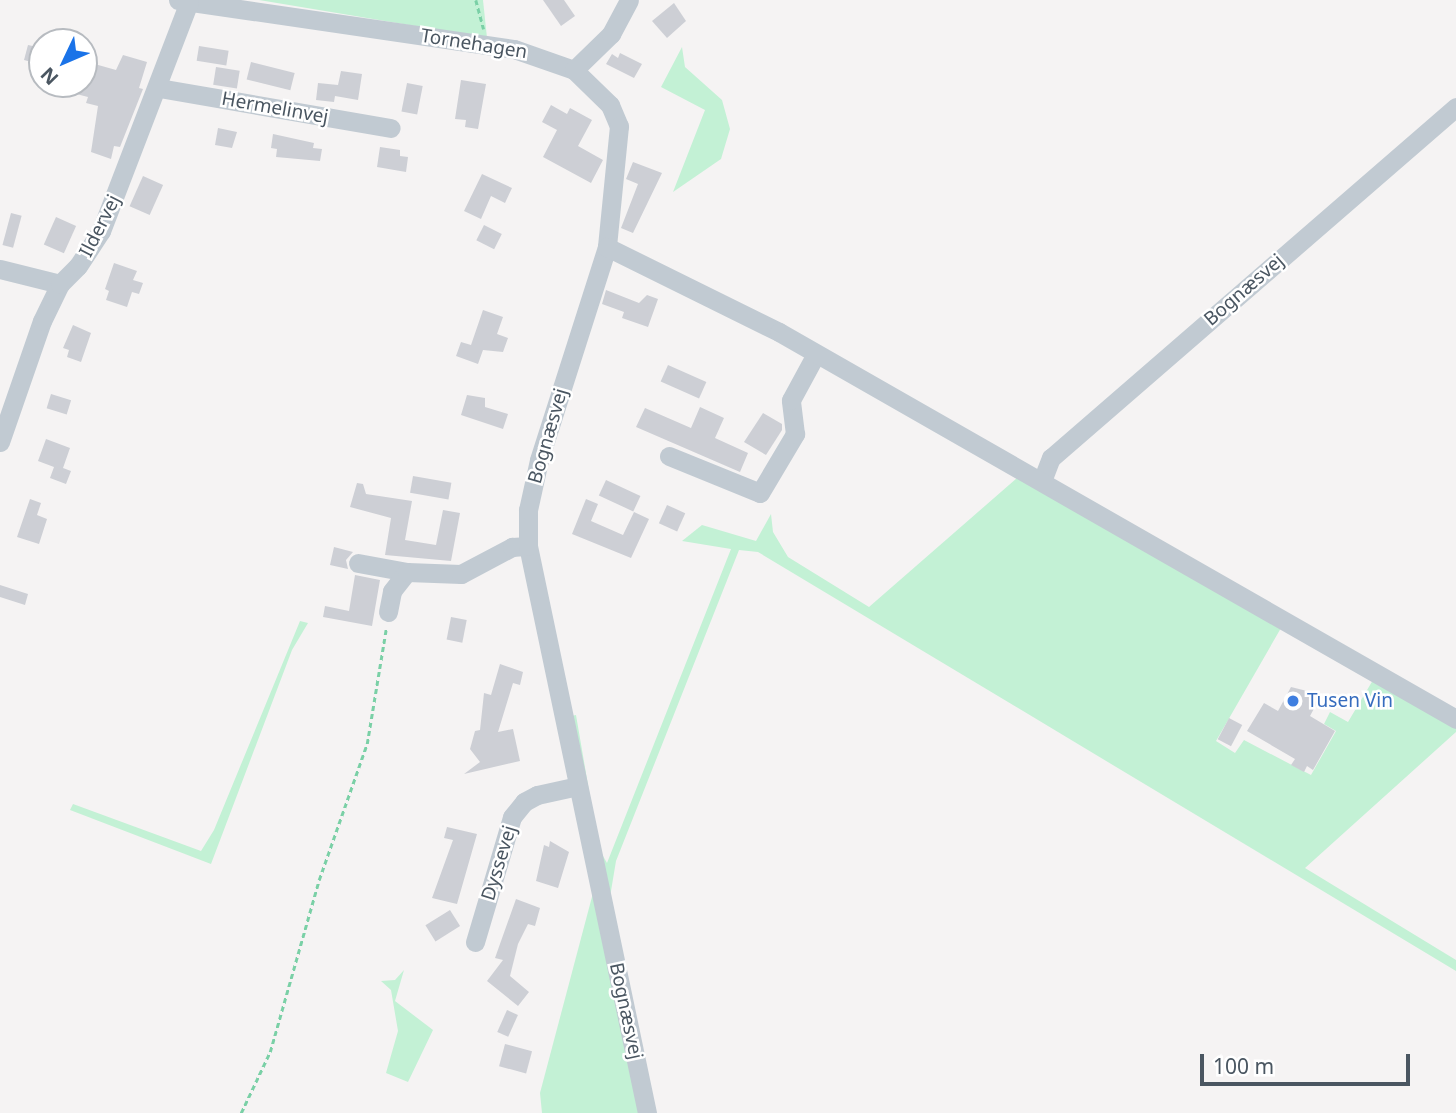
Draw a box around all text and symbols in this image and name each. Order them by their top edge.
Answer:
street label: Tornehagen [419,24,529,64]
north arrow [28,28,98,98]
text: N [35,62,64,91]
street label: Hermelinvej [220,87,330,129]
street label: Ildervej [75,191,125,261]
street label: Bognæsvej [1200,249,1288,331]
street label: Bognæsvej [524,386,572,486]
place label: Tusen Vin [1307,690,1393,712]
marker: Tusen Vin [1285,693,1301,709]
street label: Dyssevej [477,823,521,903]
street label: Bognæsvej [605,961,647,1061]
scale bar [1204,1040,1414,1084]
text: 100 m [1213,1052,1274,1080]

